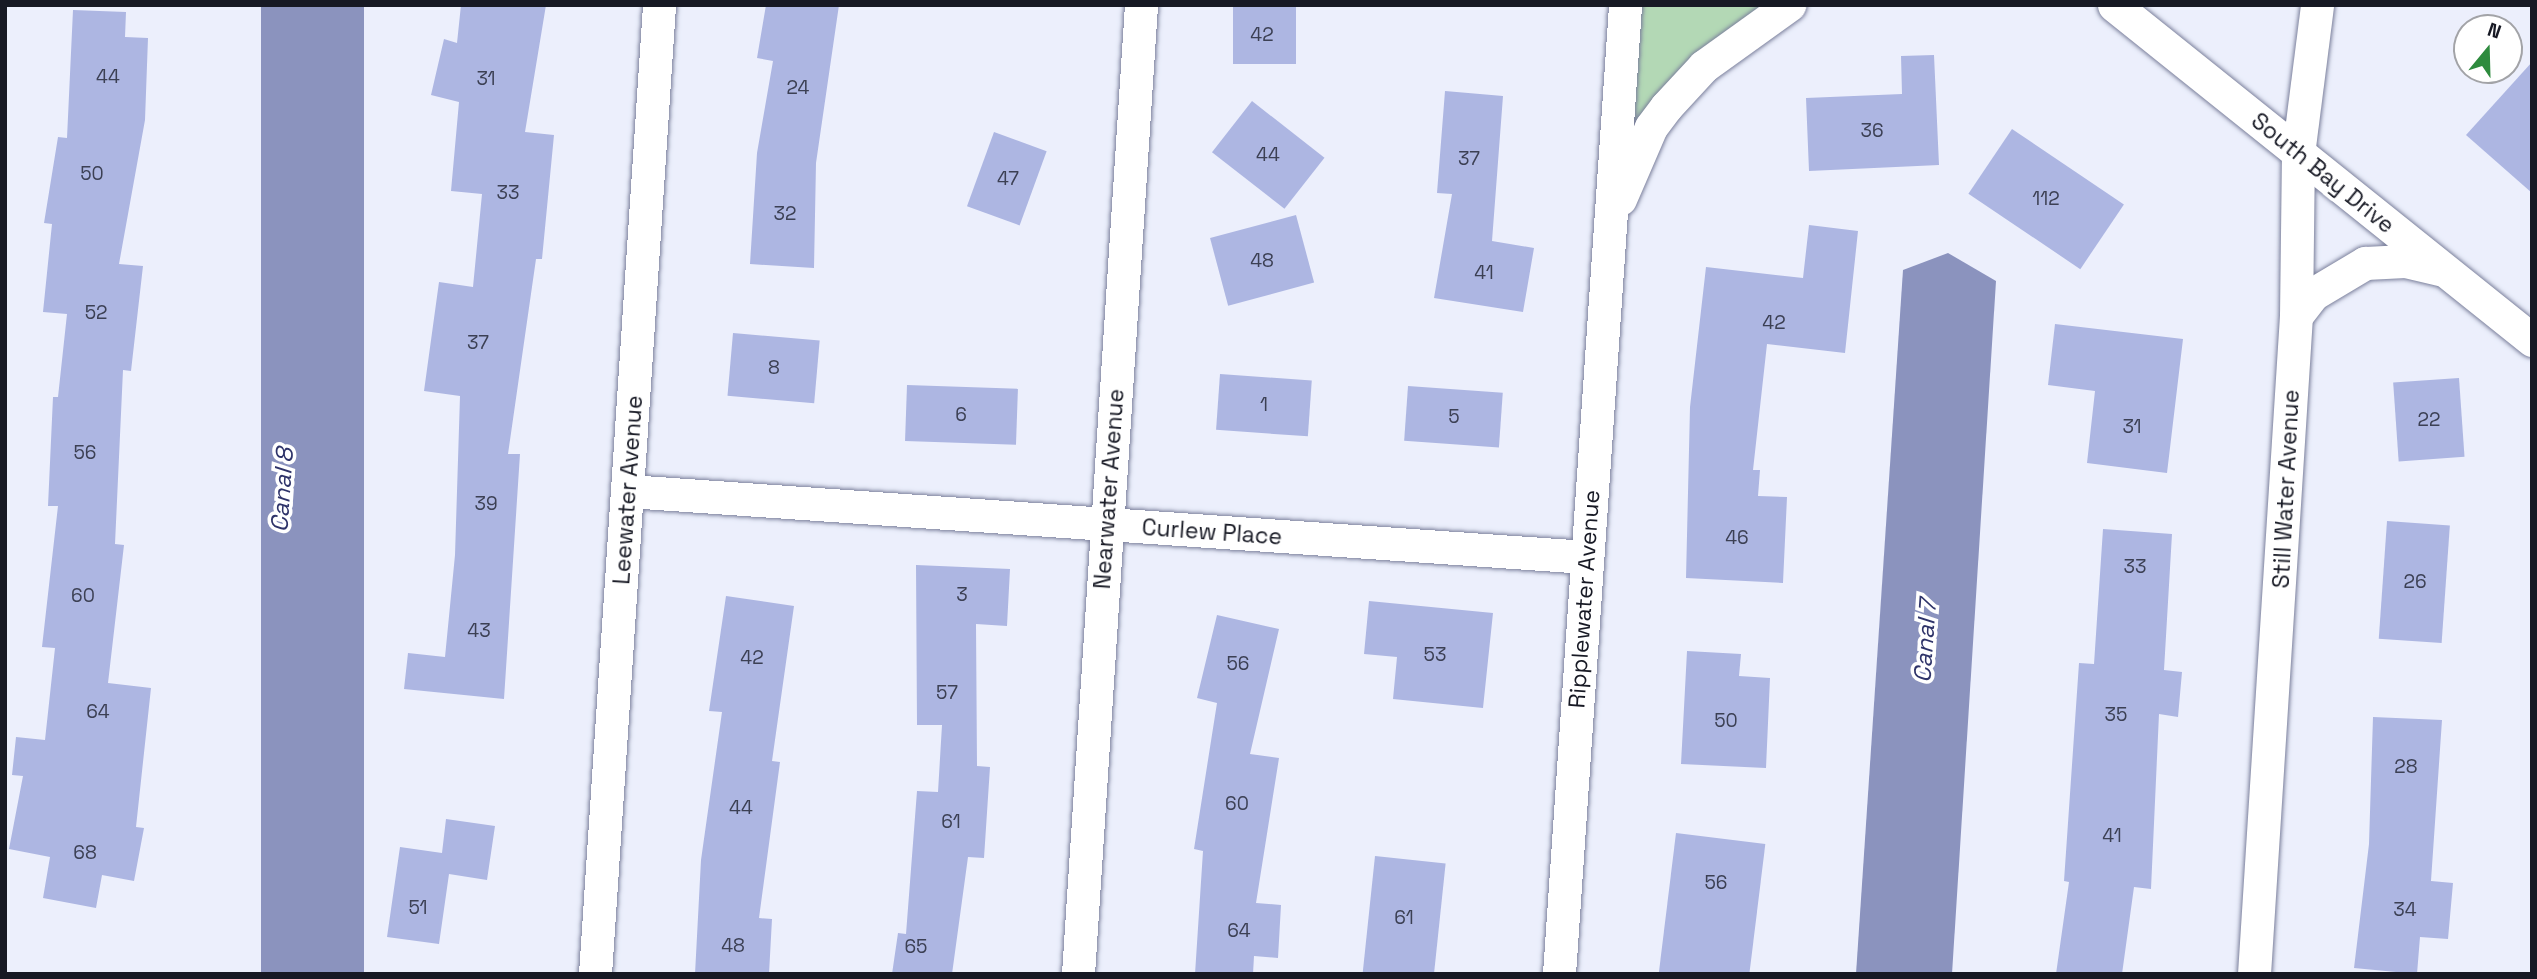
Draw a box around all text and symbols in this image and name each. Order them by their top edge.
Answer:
north arrow [2453,14,2523,84]
text: N [2484,17,2504,44]
house number: 42 [1250,24,1274,46]
house number: 44 [96,66,120,88]
house number: 31 [476,68,496,90]
house number: 24 [787,77,809,99]
street label: South Bay Drive [2246,107,2400,239]
house number: 36 [1860,120,1884,142]
house number: 44 [1256,144,1280,166]
house number: 37 [1458,148,1480,170]
house number: 50 [80,163,104,185]
house number: 47 [997,168,1019,190]
house number: 33 [497,182,519,204]
house number: 112 [2032,188,2060,210]
house number: 32 [774,203,796,225]
house number: 48 [1250,250,1274,272]
house number: 41 [1474,262,1494,284]
house number: 52 [85,302,107,324]
house number: 42 [1762,312,1786,334]
house number: 37 [467,332,489,354]
house number: 8 [768,357,780,379]
street label: Nearwater Avenue [1088,388,1130,590]
street label: Still Water Avenue [2267,389,2305,589]
street label: Leewater Avenue [608,394,648,586]
house number: 1 [1260,394,1268,416]
house number: 6 [955,404,967,426]
house number: 5 [1448,406,1460,428]
house number: 22 [2418,409,2440,431]
house number: 31 [2122,416,2142,438]
house number: 56 [73,442,97,464]
water label: Canal 8 [265,447,299,533]
street label: Ripplewater Avenue [1563,489,1605,709]
house number: 39 [474,493,498,515]
street label: Curlew Place [1141,513,1283,551]
house number: 46 [1725,527,1749,549]
house number: 33 [2124,556,2146,578]
house number: 26 [2403,571,2427,593]
house number: 3 [956,584,968,606]
house number: 60 [71,585,95,607]
water label: Canal 7 [1908,598,1942,684]
house number: 43 [467,620,491,642]
house number: 53 [1424,644,1446,666]
house number: 42 [740,647,764,669]
house number: 56 [1226,653,1250,675]
house number: 57 [936,682,958,704]
house number: 64 [86,701,110,723]
house number: 35 [2105,704,2127,726]
house number: 50 [1714,710,1738,732]
house number: 28 [2394,756,2418,778]
house number: 60 [1225,793,1249,815]
house number: 44 [729,797,753,819]
house number: 61 [941,811,961,833]
house number: 41 [2102,825,2122,847]
house number: 68 [73,842,97,864]
house number: 56 [1704,872,1728,894]
house number: 51 [408,897,428,919]
house number: 34 [2393,899,2417,921]
house number: 61 [1394,907,1414,929]
house number: 64 [1227,920,1251,942]
house number: 48 [721,935,745,957]
house number: 65 [904,936,928,958]

